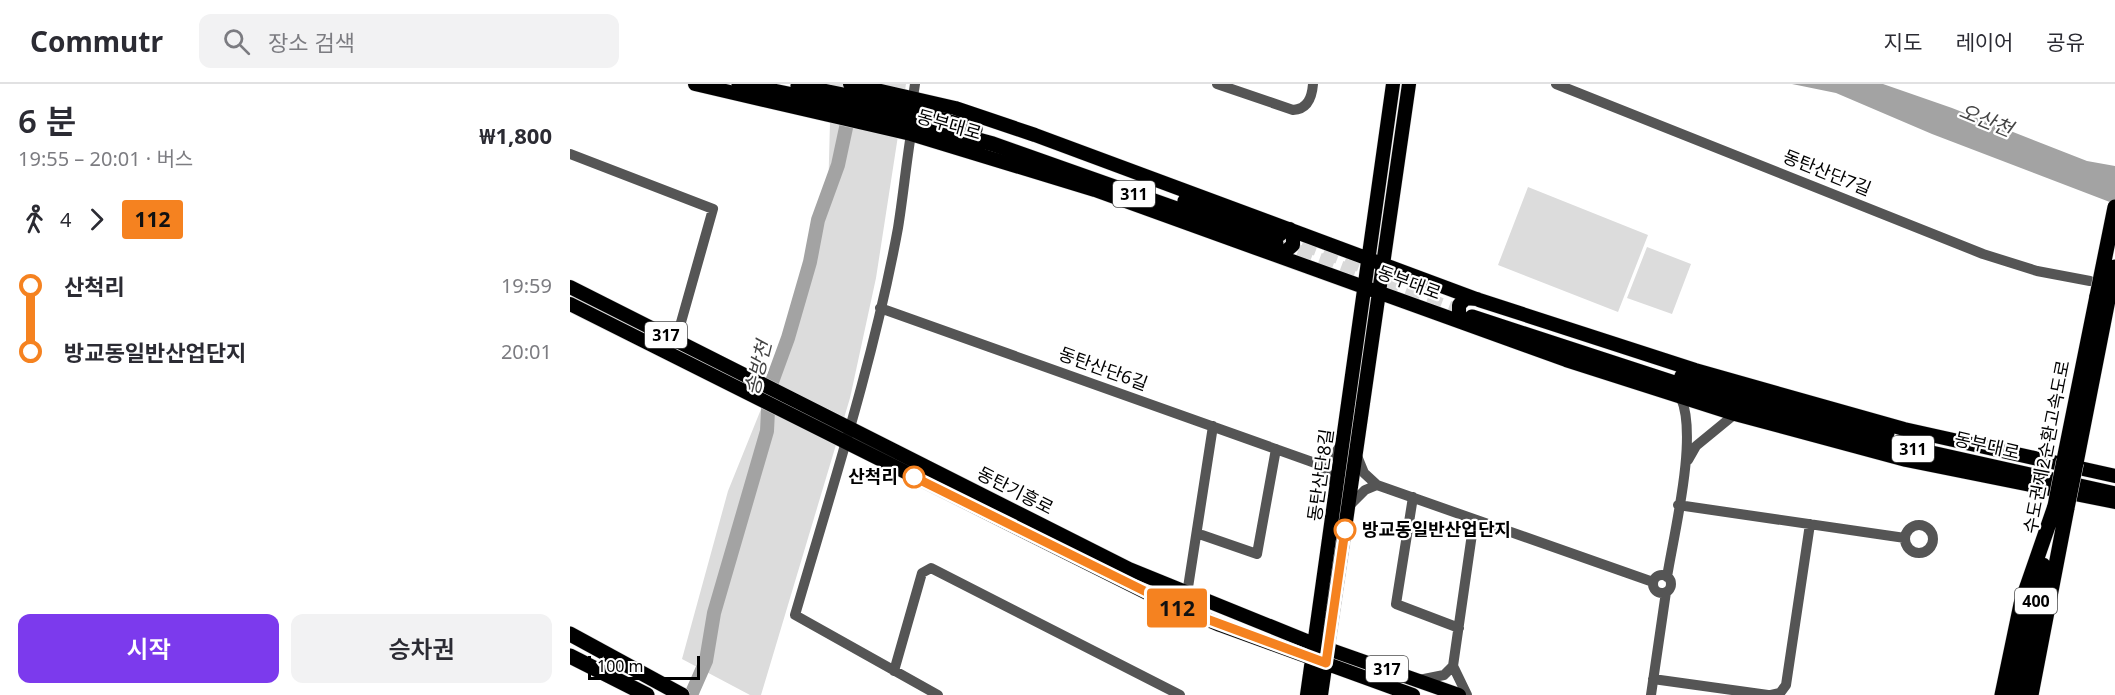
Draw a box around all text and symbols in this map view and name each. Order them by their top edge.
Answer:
search box [199,14,619,68]
text: Commutr [30,22,163,60]
icon: search [220,25,253,58]
text: 장소 검색 [268,27,355,57]
text: 지도 [1884,28,1922,56]
text: 레이어 [1955,28,2013,56]
text: 공유 [2046,28,2085,56]
water label: 오산천 [1956,97,2019,143]
text: 6 분 [18,98,76,143]
street label: 동부대로 [914,103,984,145]
text: ₩1,800 [479,120,552,150]
street label: 동탄산단7길 [1780,144,1875,201]
text: 19:55 – 20:01 · 버스 [18,145,193,172]
road number: 311 [1113,181,1155,207]
icon: walk [18,203,51,236]
icon: forward [80,203,113,236]
text: 112 [134,205,171,233]
text: 4 [60,206,71,233]
street label: 동부대로 [1374,259,1445,305]
text: 산척리 [64,271,125,301]
text: 19:59 [501,272,552,299]
road number: 317 [645,322,687,348]
water label: 송방천 [738,335,778,398]
text: 방교동일반산업단지 [64,337,246,367]
text: 20:01 [501,338,552,365]
street label: 동탄산단6길 [1055,341,1151,395]
street label: 수도권제2순환고속도로 [2017,358,2075,535]
street label: 동부대로 [1952,426,2022,464]
street label: 동탄산단8길 [1302,427,1338,523]
road number: 311 [1892,436,1934,462]
street label: 동탄기흥로 [973,461,1058,520]
place label: 산척리 [848,464,898,488]
marker: 산척리 [903,466,925,488]
place label: 방교동일반산업단지 [1362,517,1511,541]
marker: 방교동일반산업단지 [1334,519,1356,541]
line badge: 112 [1142,588,1212,628]
road number: 400 [2015,588,2057,614]
text: 112 [1159,594,1195,622]
button: 시작 [18,614,279,683]
button: 승차권 [291,614,552,683]
scale bar [588,653,700,680]
text: 100 m [597,655,644,677]
road number: 317 [1366,656,1408,682]

